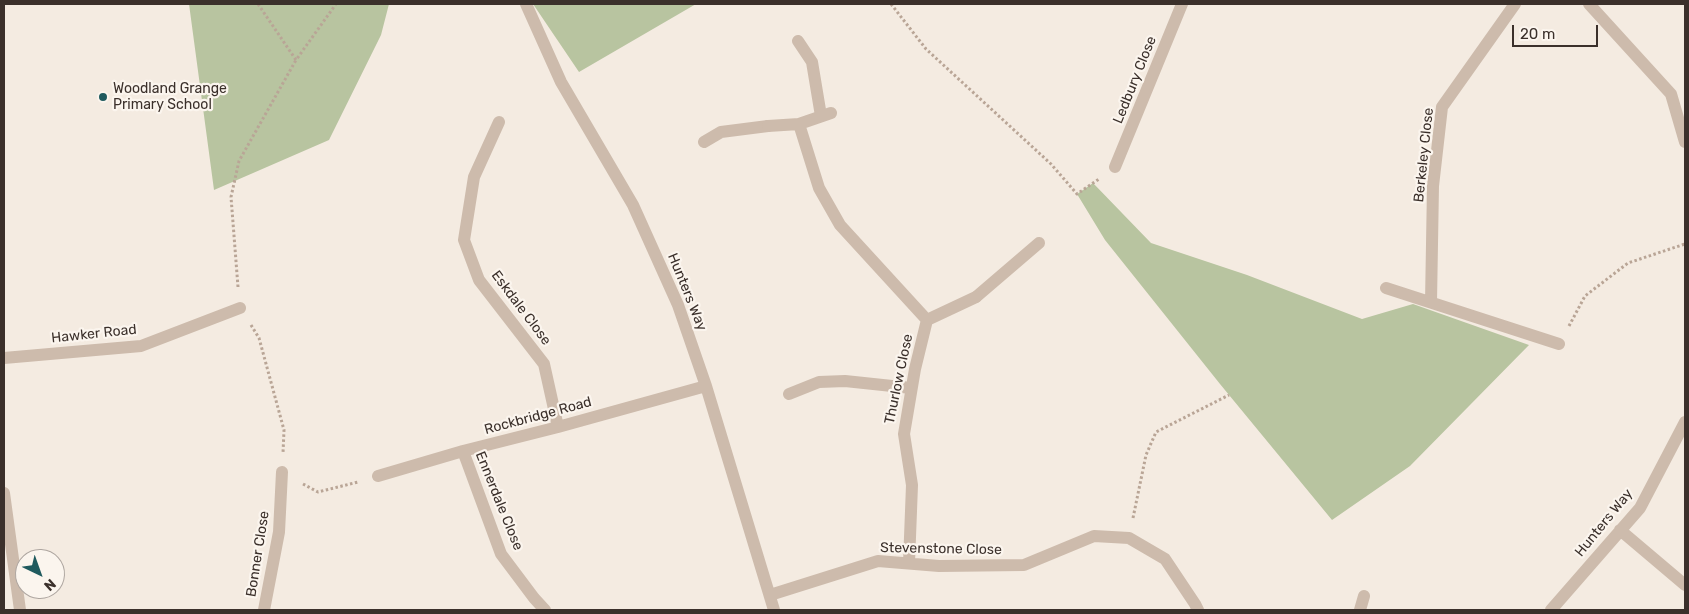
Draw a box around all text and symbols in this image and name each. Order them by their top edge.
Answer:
scale bar [1514,15,1600,47]
text: 20 m [1520,25,1555,43]
street label: Ledbury Close [1110,34,1160,126]
place label: Woodland Grange Primary School [113,81,227,114]
marker: Woodland Grange Primary School [97,91,109,103]
street label: Berkeley Close [1411,107,1437,203]
street label: Hunters Way [664,251,710,333]
street label: Eskdale Close [488,267,554,349]
street label: Hawker Road [51,321,137,347]
street label: Thurlow Close [881,332,917,426]
street label: Rockbridge Road [483,394,593,438]
street label: Ennerdale Close [472,449,526,553]
street label: Hunters Way [1572,486,1636,560]
street label: Bonner Close [243,510,273,598]
street label: Stevenstone Close [880,540,1002,558]
north arrow [15,549,65,599]
text: N [40,575,59,594]

